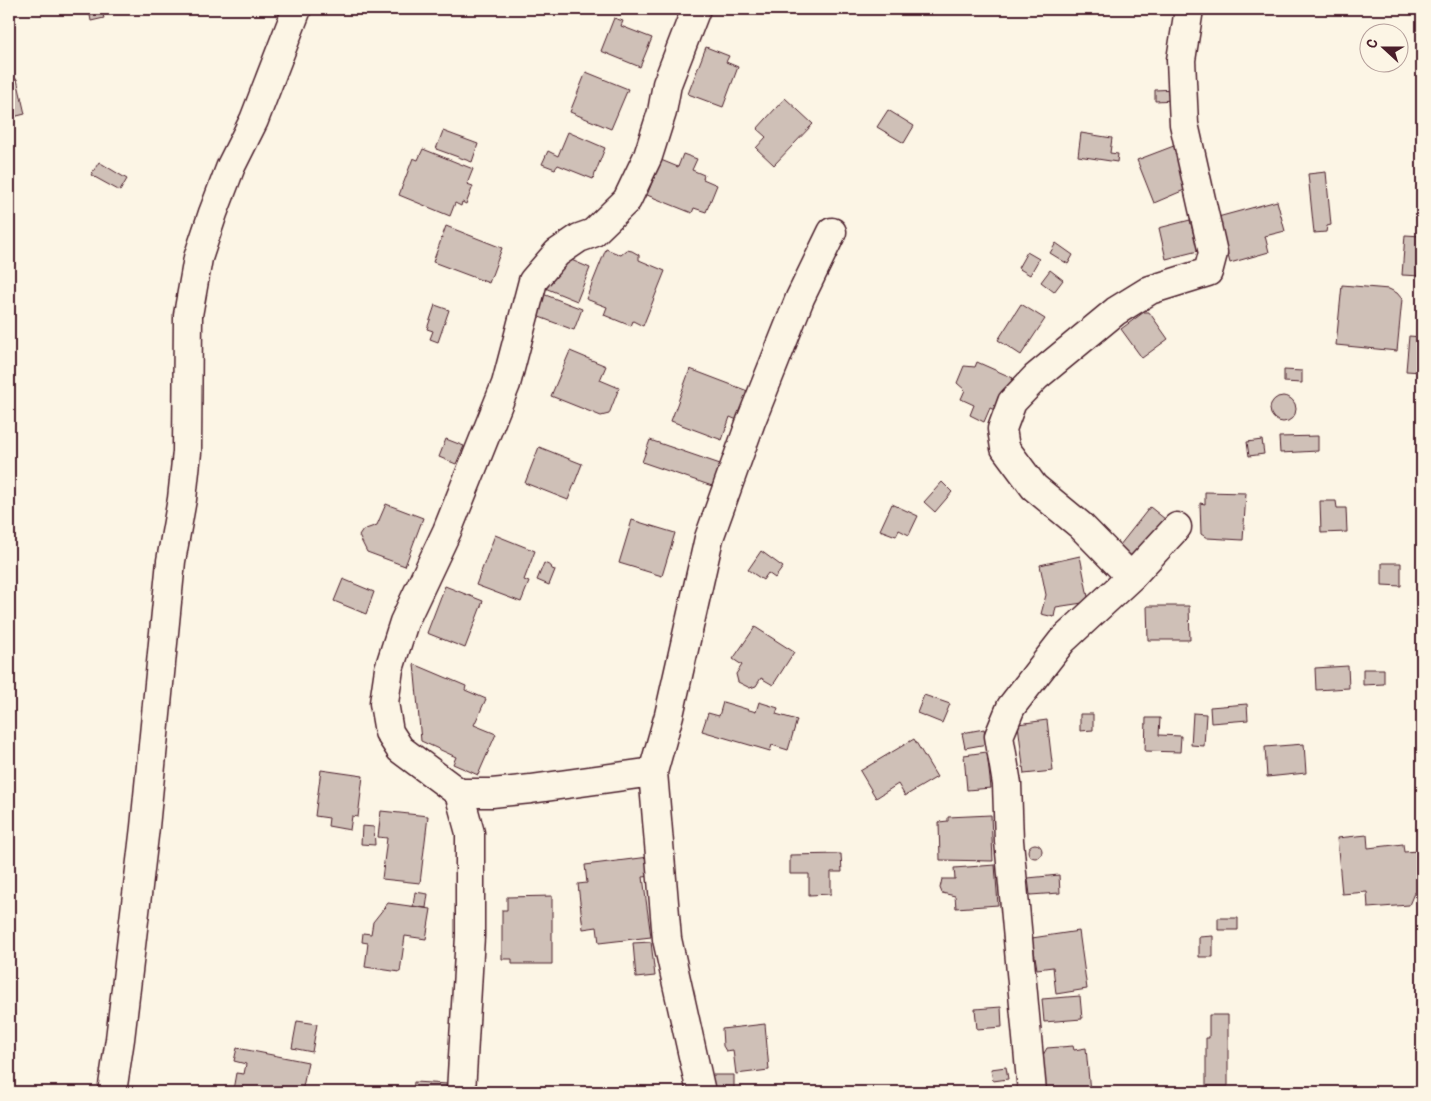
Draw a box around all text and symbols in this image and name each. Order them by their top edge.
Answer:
north arrow [1358,22,1408,72]
text: С [1363,36,1382,51]

